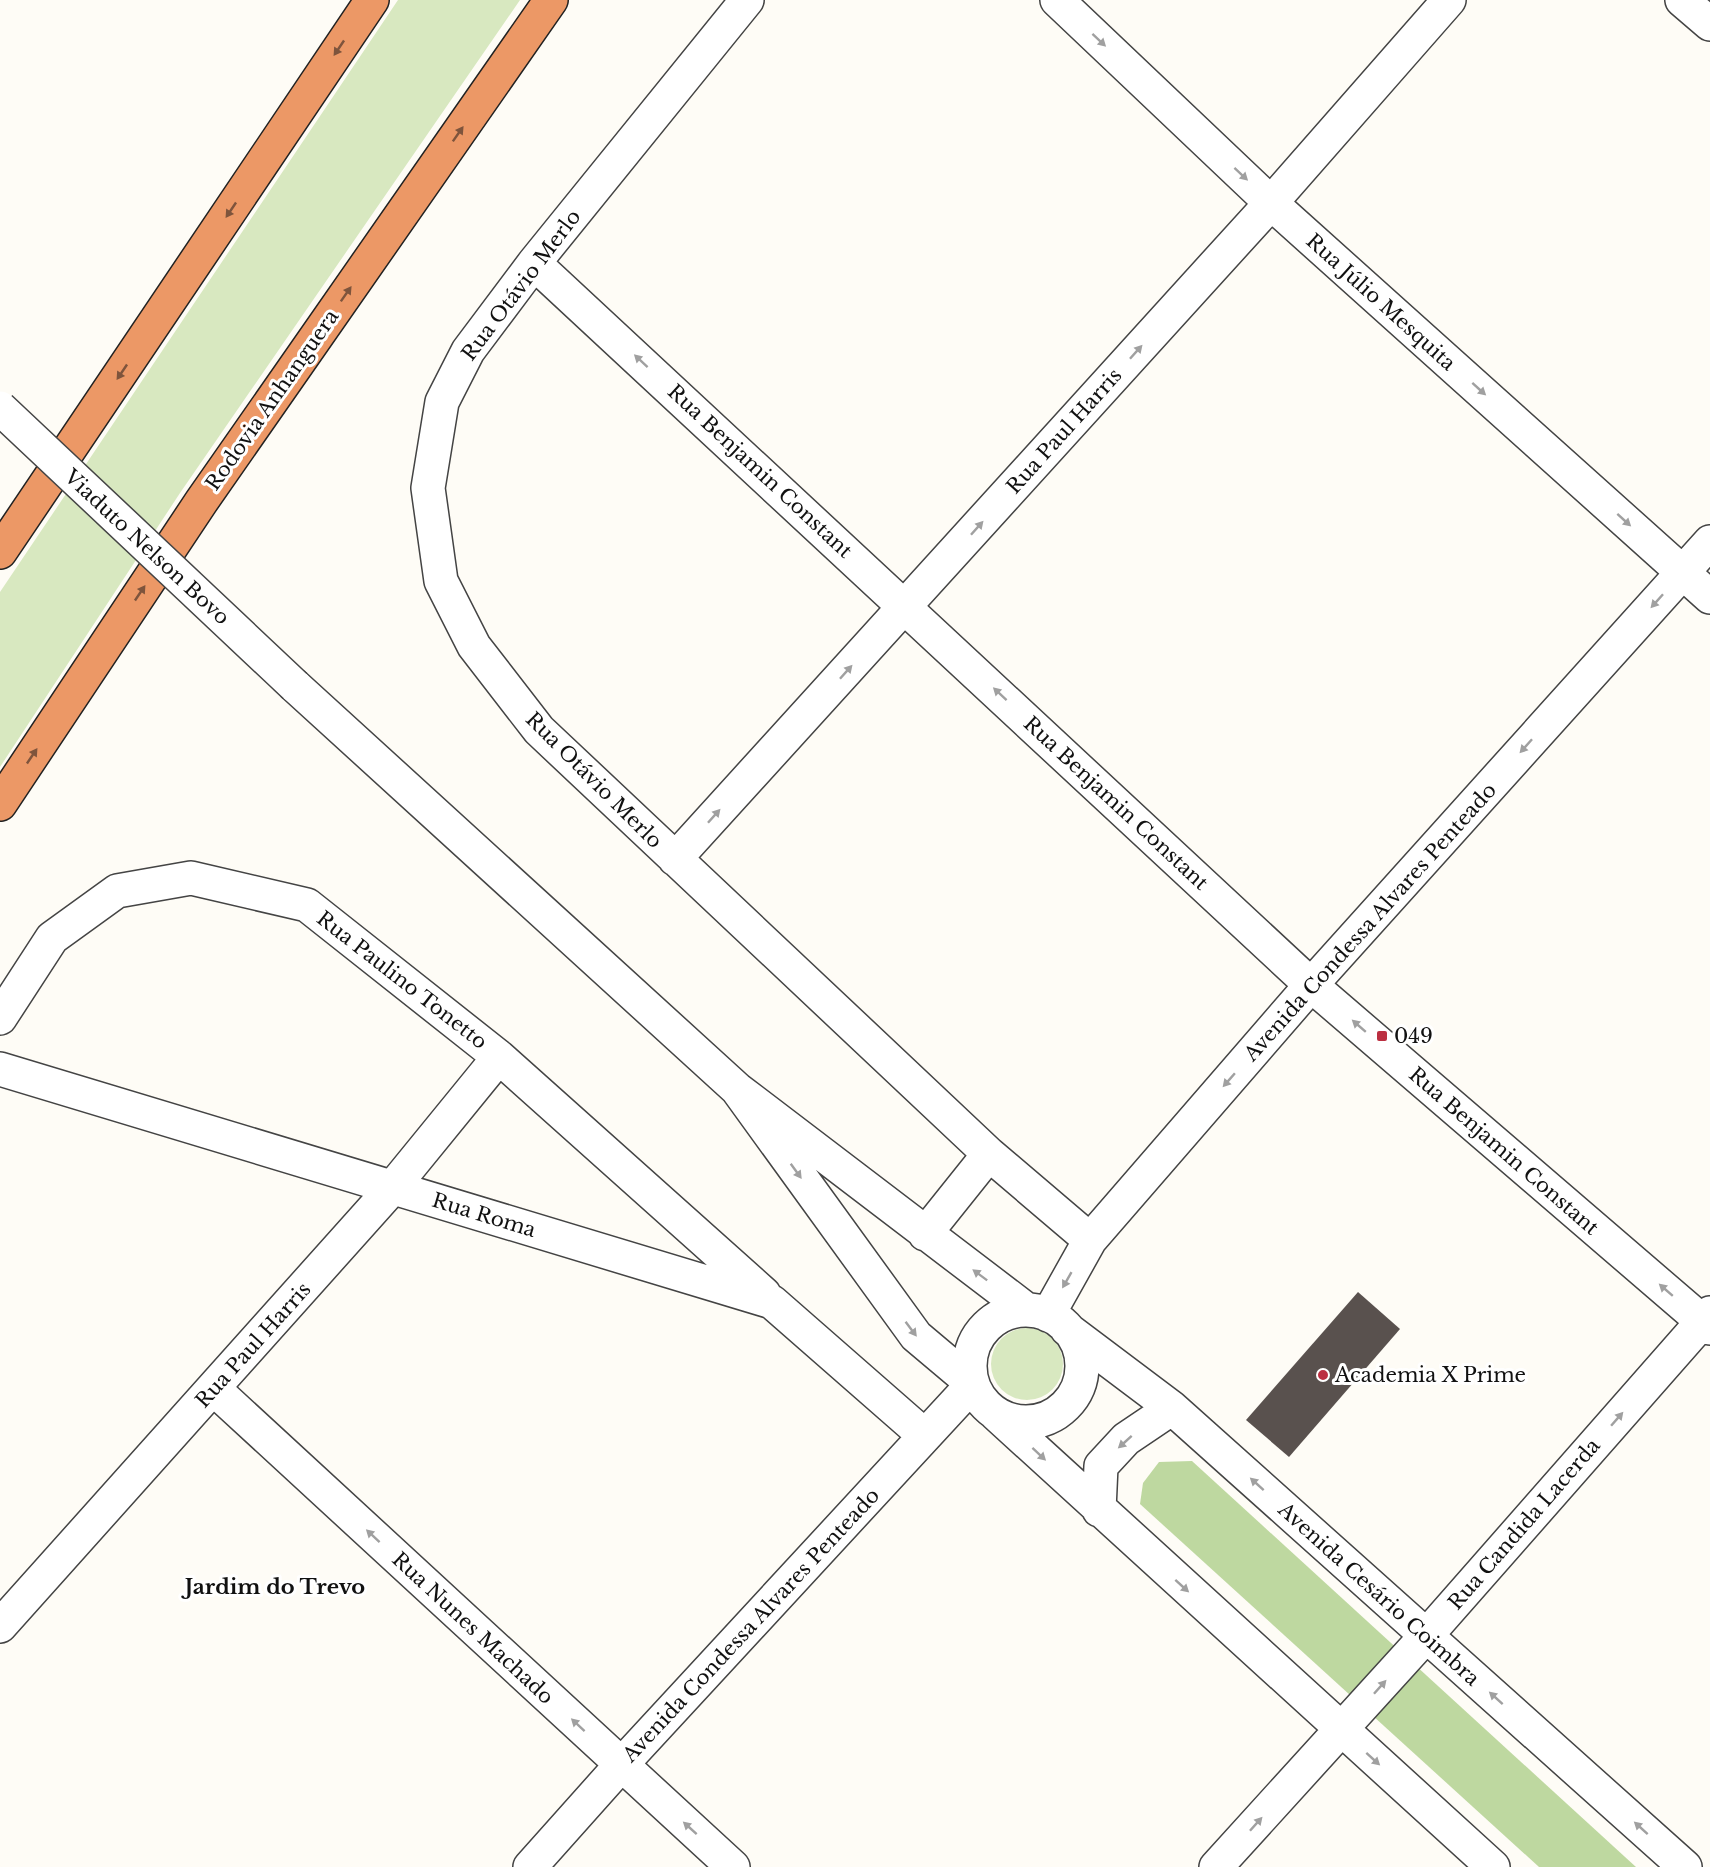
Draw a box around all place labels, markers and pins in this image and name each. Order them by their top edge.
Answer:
place label: 049 [1394,1024,1433,1048]
marker: 049 [1375,1029,1389,1043]
place label: Academia X Prime [1334,1363,1526,1387]
marker: Academia X Prime [1316,1368,1330,1382]

